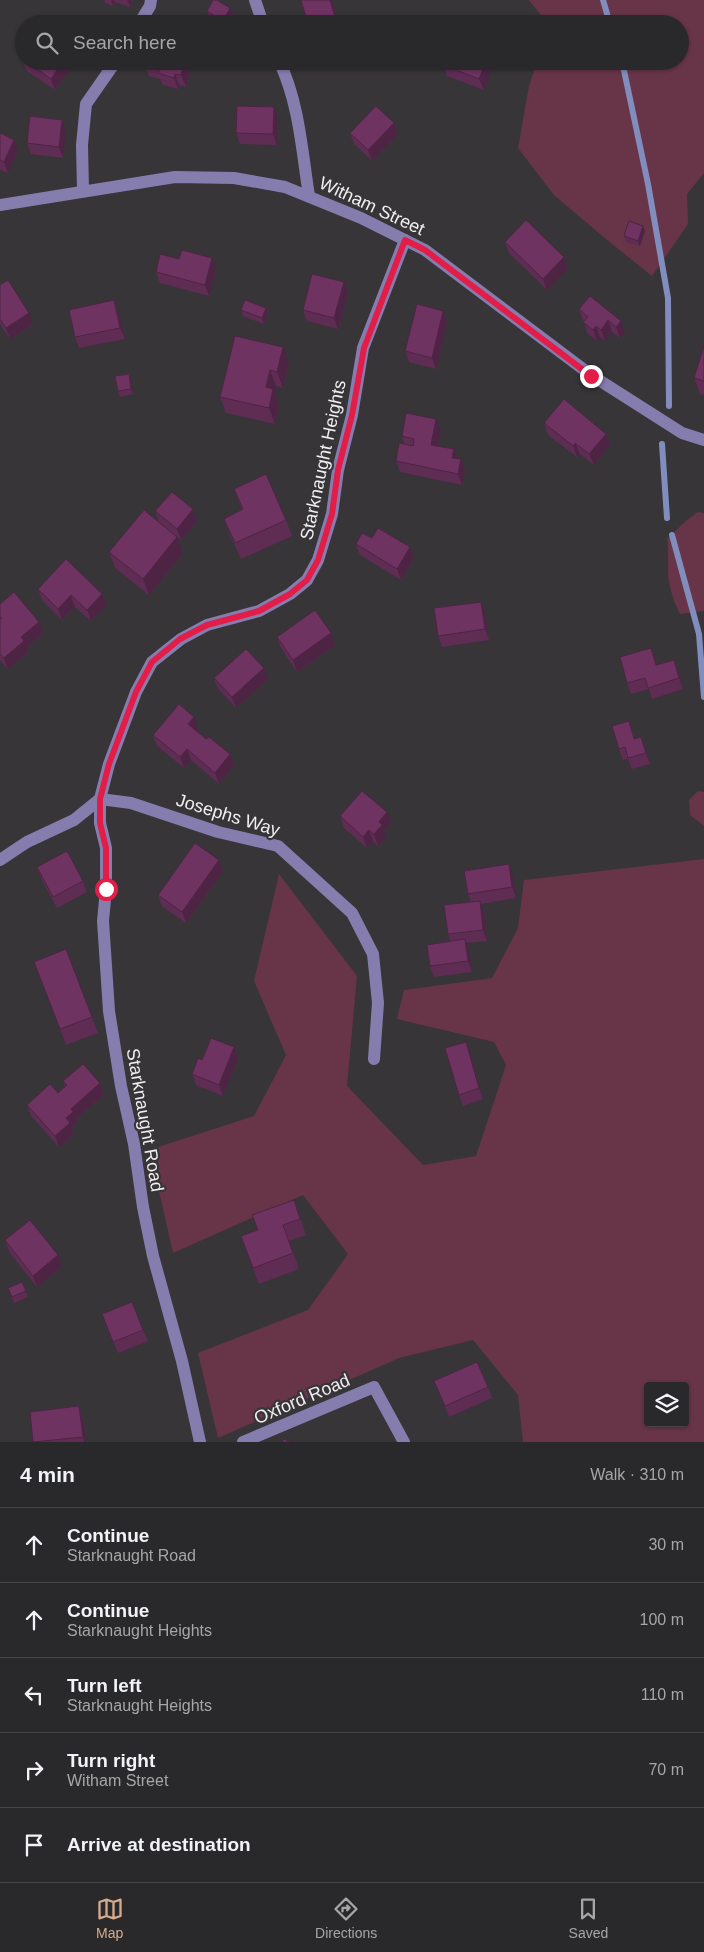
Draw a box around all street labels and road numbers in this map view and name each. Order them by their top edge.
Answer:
street label: Witham Street [316,173,428,239]
street label: Starknaught Heights [296,378,350,542]
street label: Josephs Way [174,790,282,840]
street label: Starknaught Road [123,1047,167,1193]
street label: Oxford Road [251,1370,353,1428]

